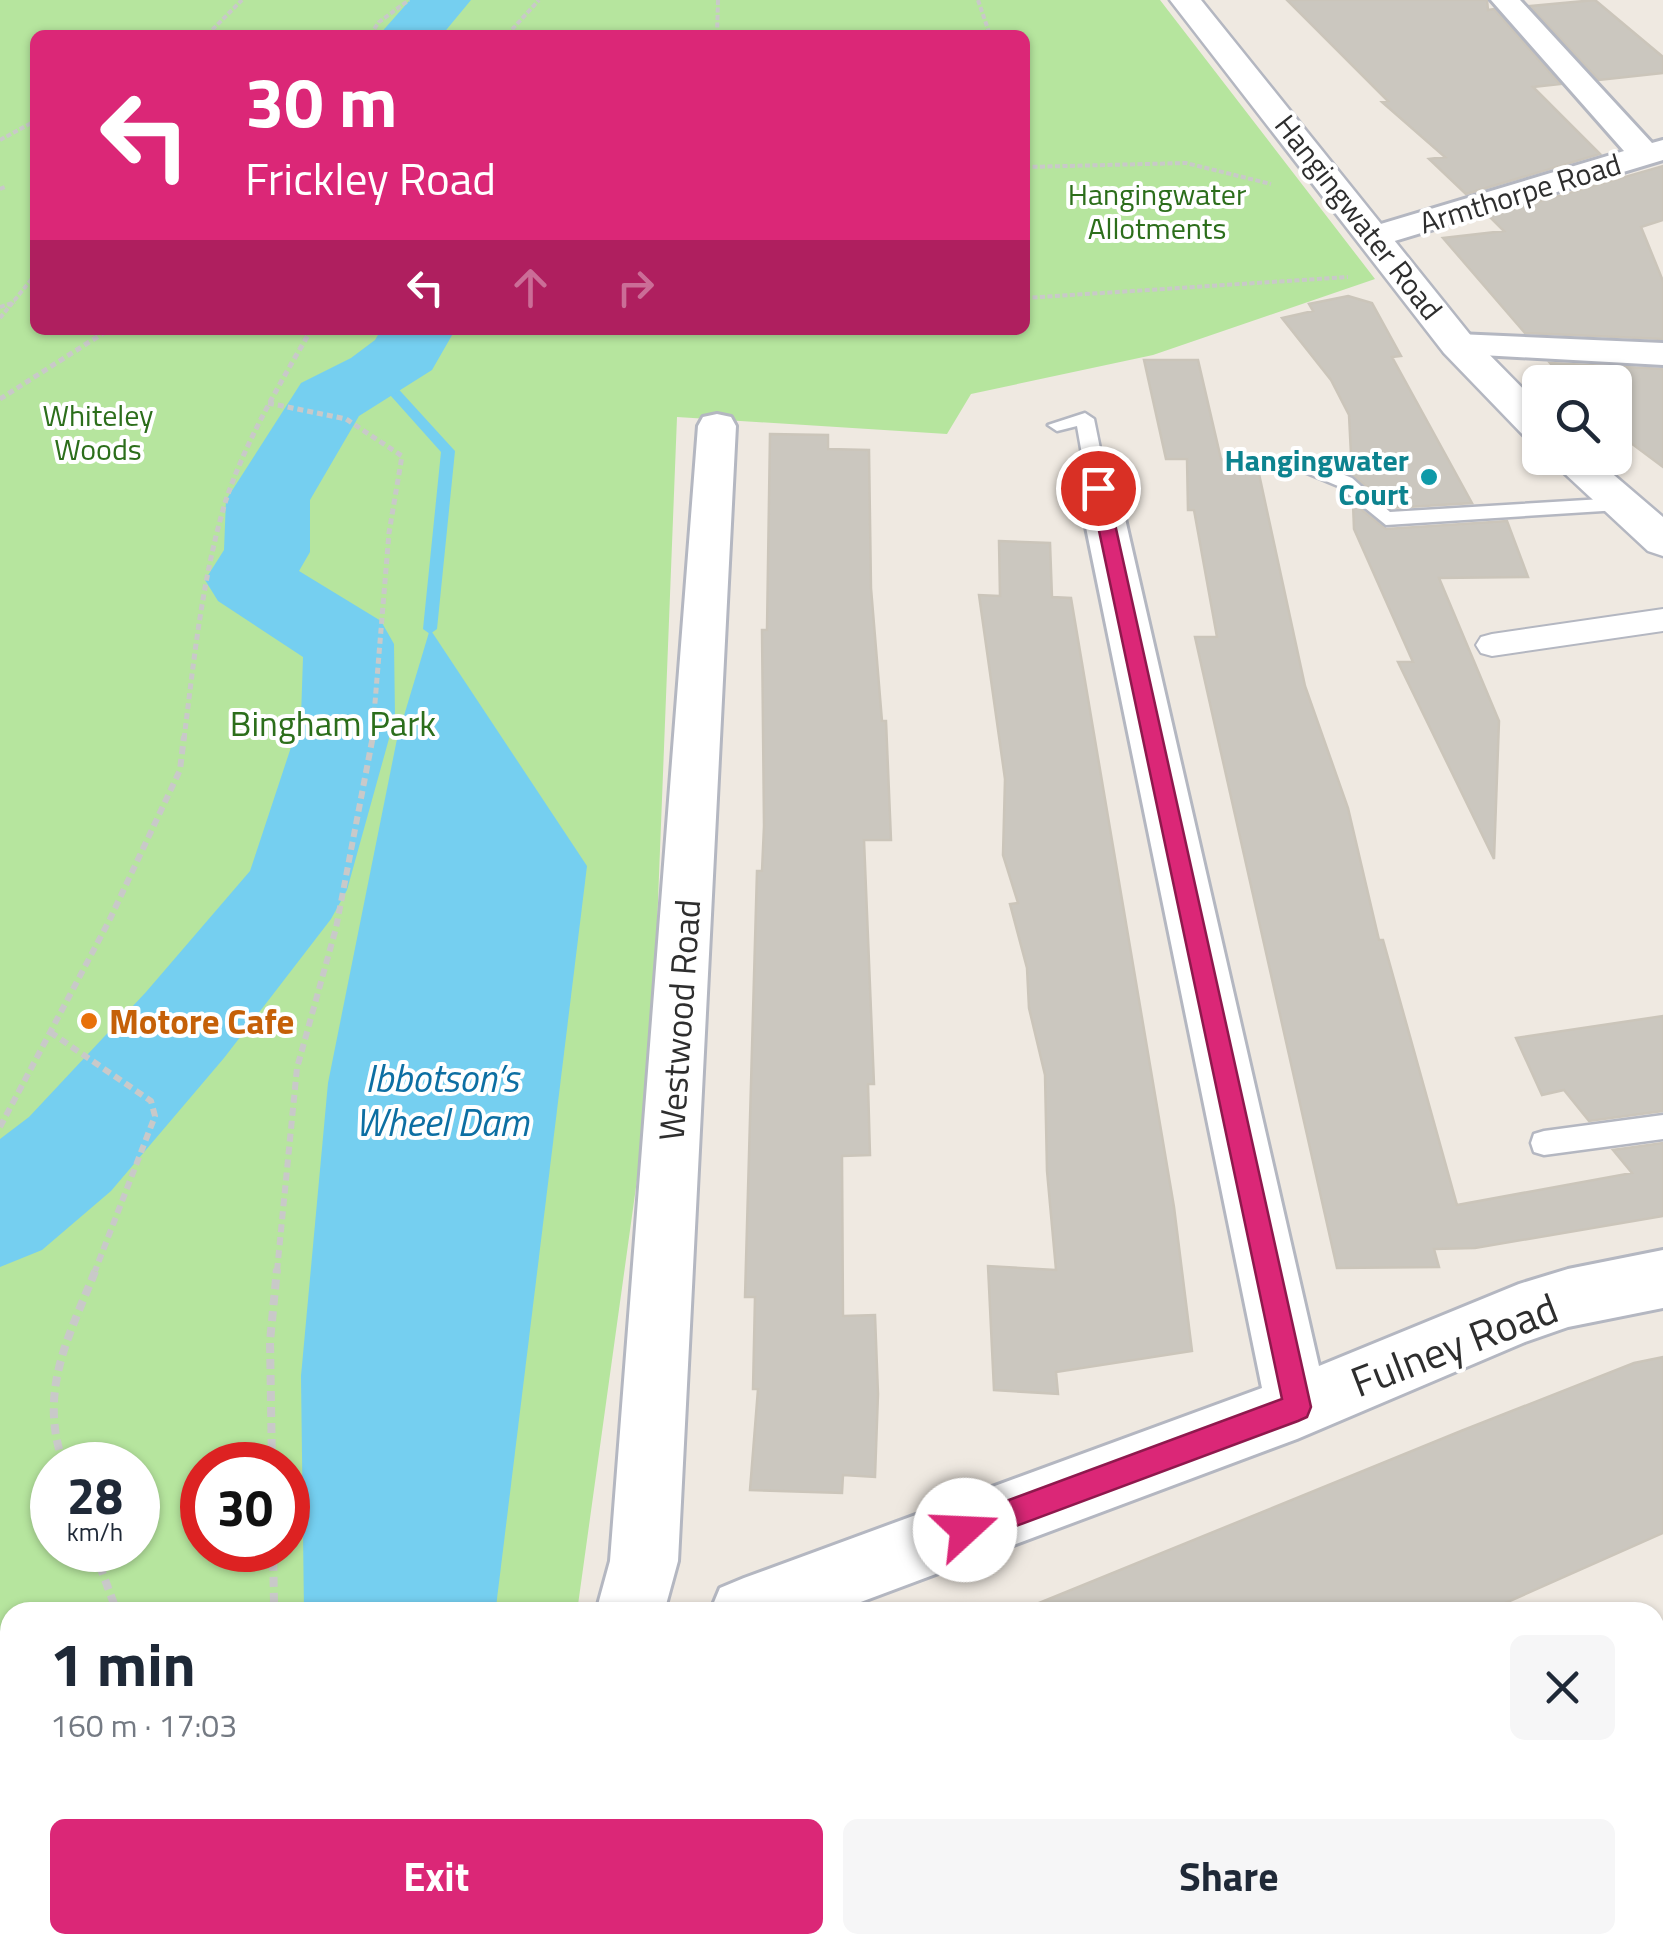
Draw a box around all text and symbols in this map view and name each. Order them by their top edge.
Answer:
text: 30 m [245,48,398,154]
icon: left [80,70,210,200]
street label: Hangingwater Road [1264,104,1454,330]
street label: Armthorpe Road [1414,141,1626,245]
text: Frickley Road [245,144,496,212]
park label: Hangingwater Allotments [1068,171,1246,251]
icon: left [398,260,453,315]
icon: ahead [503,260,558,315]
icon: right [608,260,663,315]
map controls [1522,365,1632,475]
button: search [1522,365,1632,475]
park label: Whiteley Woods [42,392,154,472]
place label: Hangingwater Court [1225,437,1409,517]
pin [1056,446,1141,531]
icon: arrive [1071,461,1126,516]
marker: Hangingwater Court [1418,466,1440,488]
park label: Bingham Park [230,696,436,750]
street label: Westwood Road [644,897,714,1143]
place label: Motore Cafe [109,994,294,1048]
marker: Motore Cafe [78,1010,100,1032]
water label: Ibbotson’s Wheel Dam [355,1049,530,1151]
street label: Fulney Road [1341,1275,1567,1413]
speed limit sign: 30 [180,1442,310,1572]
text: 28 [67,1457,123,1533]
position arrow [913,1478,1017,1582]
text: km/h [67,1513,123,1551]
text: 1 min [50,1618,196,1709]
button: close [1510,1635,1615,1740]
text: 160 m · 17:03 [50,1701,237,1749]
button: Exit [50,1819,823,1934]
button: Share [843,1819,1615,1934]

